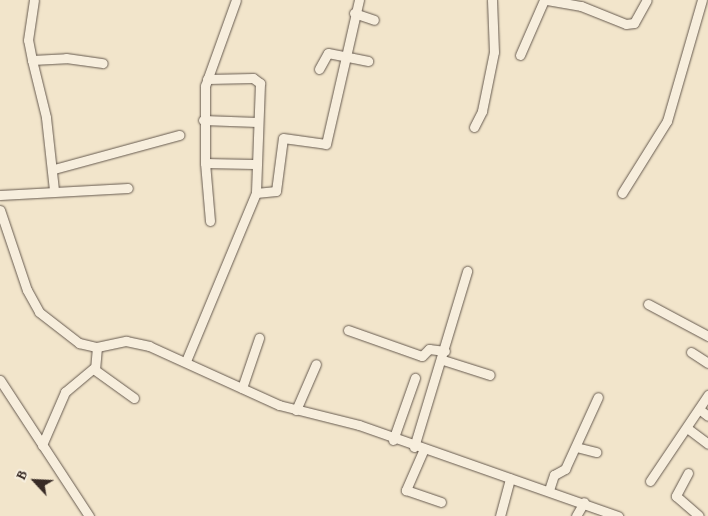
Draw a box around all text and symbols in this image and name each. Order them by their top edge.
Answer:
north arrow [10,456,60,506]
text: B [11,467,32,483]

